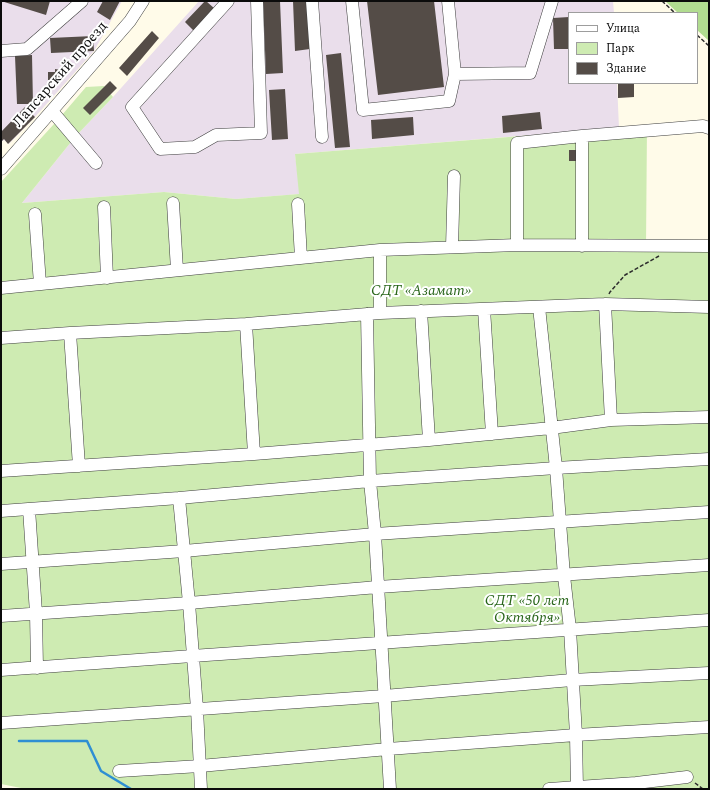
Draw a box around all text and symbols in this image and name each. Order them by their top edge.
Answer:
legend [568,12,698,84]
street label: Лапсарский проезд [10,18,112,132]
text: Улица [606,19,640,38]
text: Парк [606,39,635,58]
text: Здание [606,59,646,78]
park label: СДТ «Азамат» [371,283,471,301]
park label: СДТ «50 лет Октября» [485,593,569,628]

